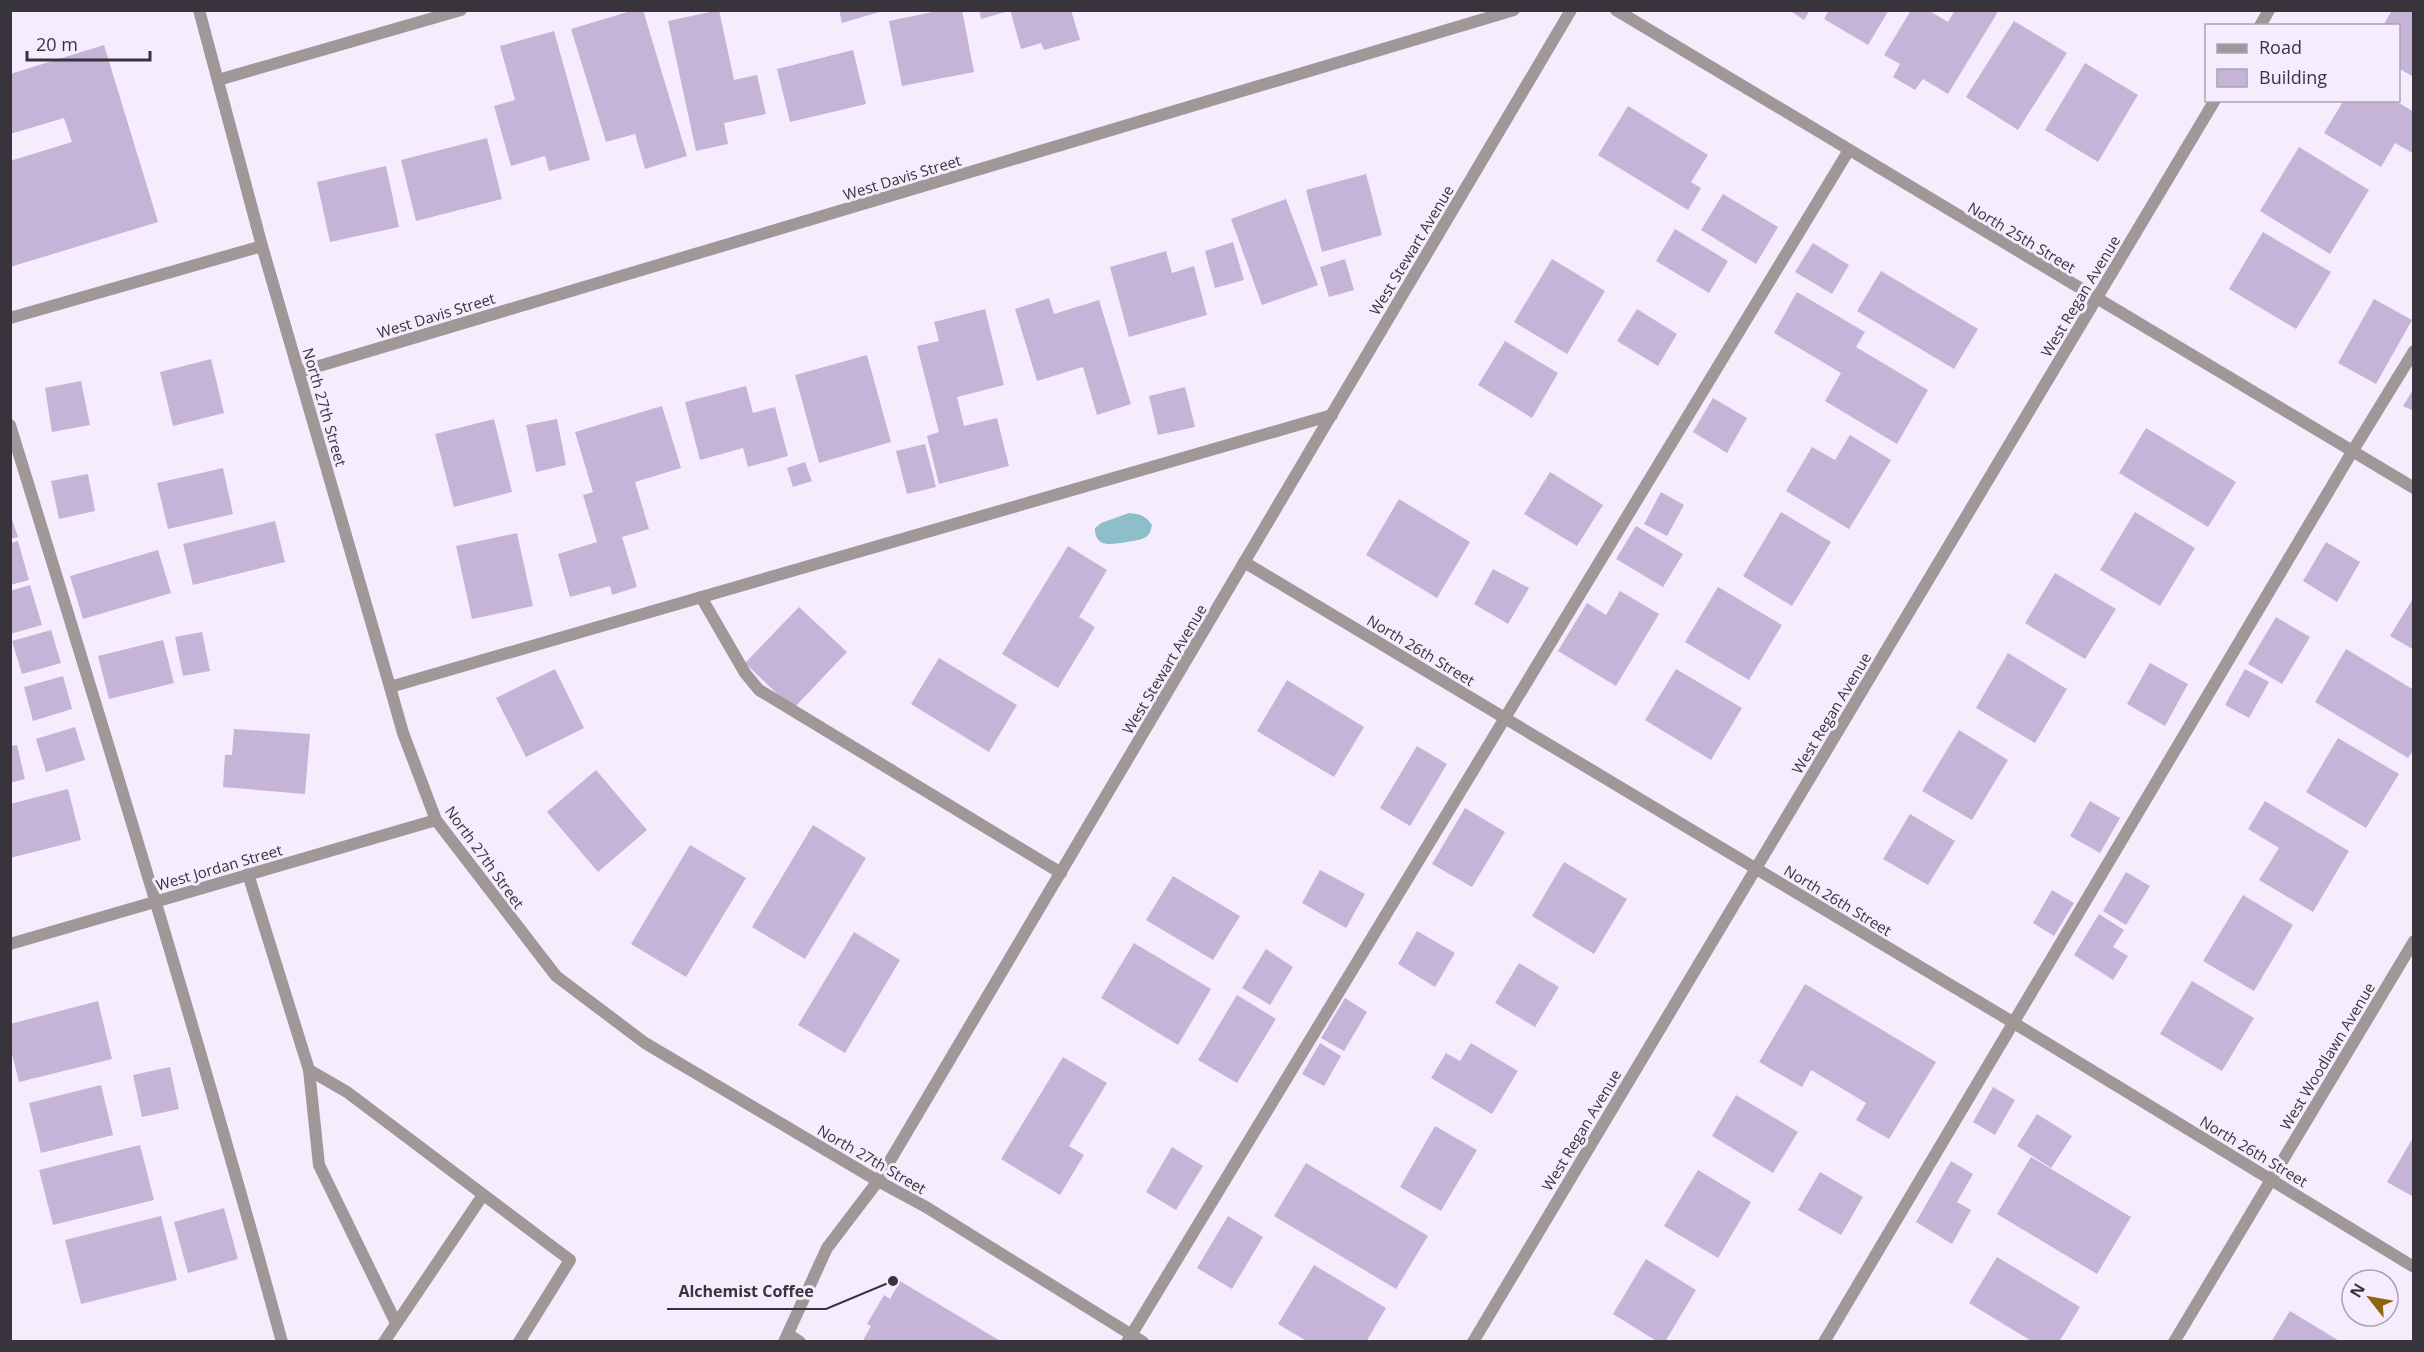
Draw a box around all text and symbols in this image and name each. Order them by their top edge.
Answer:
scale bar [27,24,150,62]
legend [2205,24,2400,102]
text: 20 m [36,32,78,56]
text: Road [2259,35,2302,59]
text: Building [2259,65,2327,89]
street label: West Davis Street [841,150,963,204]
street label: West Stewart Avenue [1364,181,1458,319]
street label: North 25th Street [1964,197,2080,277]
street label: West Regan Avenue [2036,232,2124,360]
street label: West Davis Street [375,288,497,342]
street label: North 27th Street [299,345,351,469]
street label: West Stewart Avenue [1117,600,1211,738]
street label: North 26th Street [1363,610,1479,690]
street label: West Regan Avenue [1787,649,1875,777]
street label: North 27th Street [441,802,529,912]
street label: West Jordan Street [154,839,284,895]
street label: North 26th Street [1780,860,1896,940]
street label: West Woodlawn Avenue [2275,978,2379,1134]
street label: West Regan Avenue [1537,1066,1625,1194]
street label: North 26th Street [2196,1111,2312,1191]
street label: North 27th Street [814,1120,930,1198]
north arrow [2340,1268,2400,1328]
callout: Alchemist Coffee [667,1275,826,1309]
text: N [2344,1279,2370,1302]
text: Alchemist Coffee [678,1280,814,1302]

